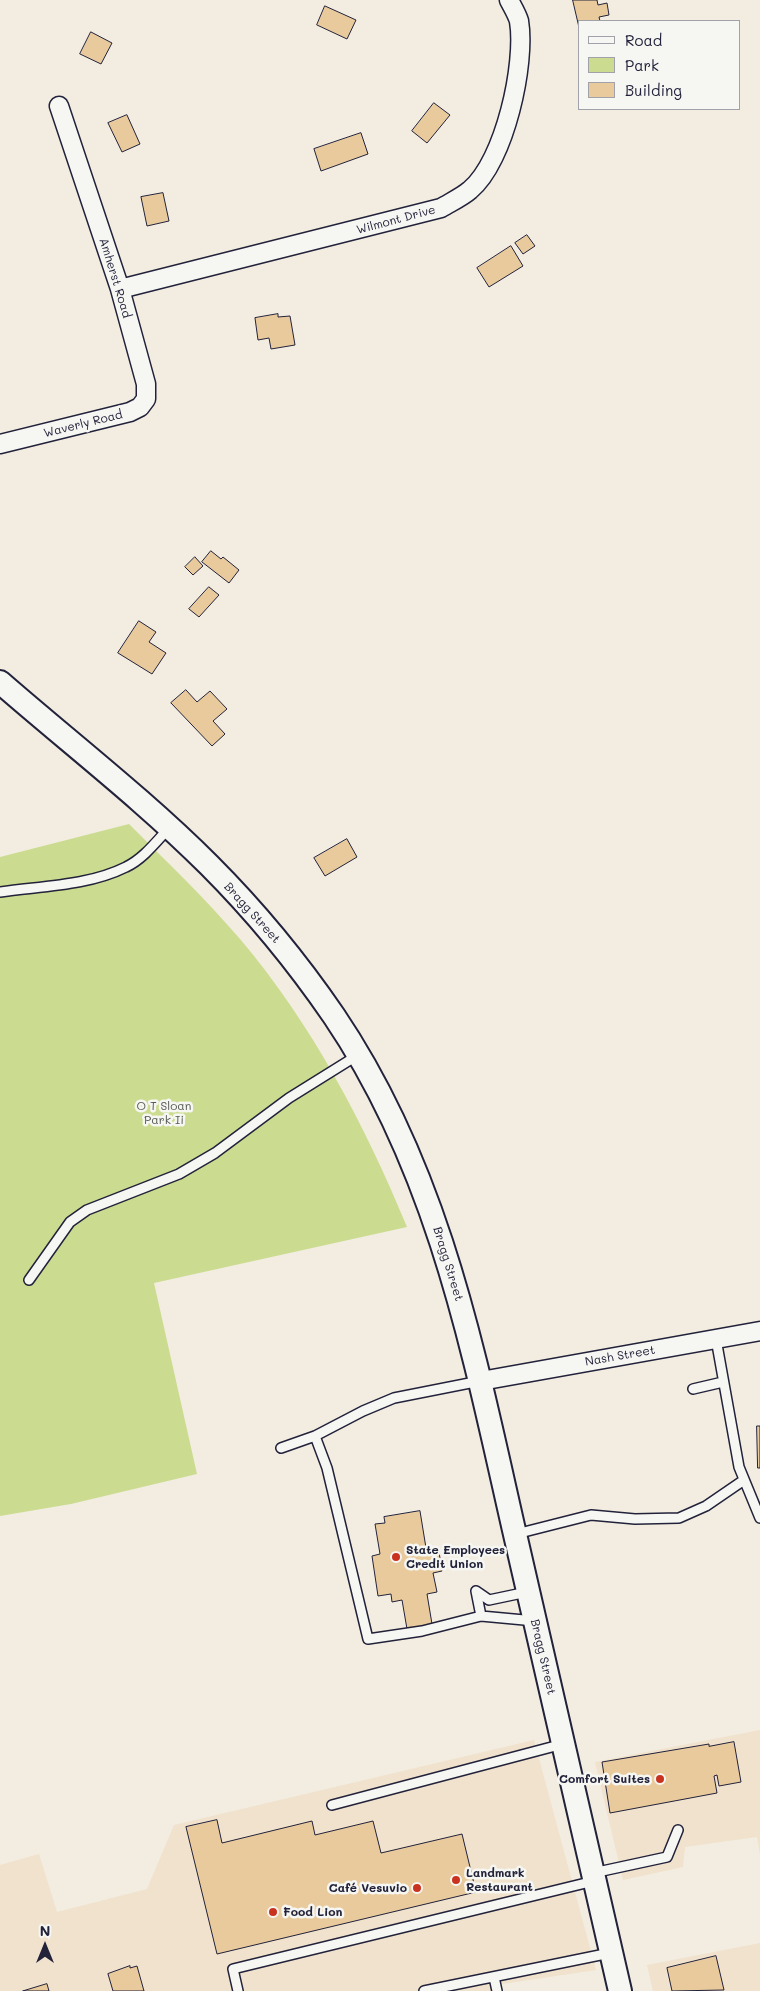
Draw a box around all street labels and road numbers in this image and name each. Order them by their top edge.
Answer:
street label: Wilmont Drive [355,203,437,237]
street label: Amherst Road [96,236,134,320]
street label: Waverly Road [42,407,124,441]
street label: Bragg Street [221,880,283,946]
street label: Bragg Street [430,1225,466,1303]
street label: Nash Street [584,1343,656,1369]
street label: Bragg Street [527,1618,559,1696]

